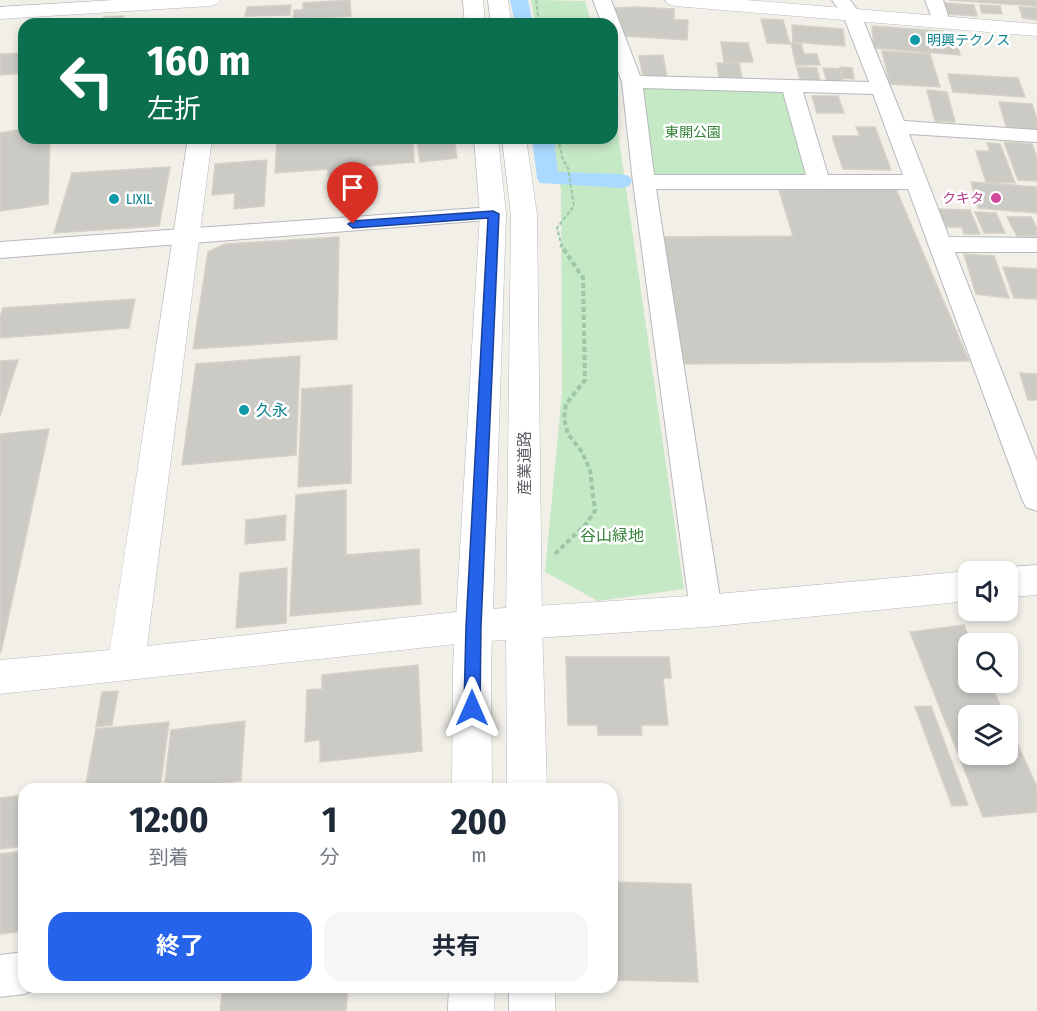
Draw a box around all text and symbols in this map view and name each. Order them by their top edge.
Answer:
place label: 明興テクノス [927,32,1010,49]
marker: 明興テクノス [908,33,922,47]
text: 160 m [147,36,250,86]
icon: left [48,42,126,120]
text: 左折 [147,93,201,125]
park label: 東開公園 [665,124,721,141]
pin [327,162,378,224]
icon: arrive [336,171,369,204]
place label: クキタ [942,190,984,207]
place label: LIXIL [126,191,153,208]
marker: クキタ [989,191,1003,205]
marker: LIXIL [107,192,121,206]
place label: 久永 [256,401,288,420]
marker: 久永 [237,403,251,417]
street label: 産業道路 [515,431,534,495]
park label: 谷山緑地 [580,526,644,545]
map controls [958,561,1018,765]
button: sound [958,561,1018,621]
button: search [958,633,1018,693]
position arrow [440,676,504,740]
button: layers [958,705,1018,765]
text: 12:00 [129,798,209,842]
text: 1 [322,798,337,842]
text: 200 [451,800,507,844]
text: m [471,843,487,867]
text: 到着 [149,845,189,869]
text: 分 [320,845,340,869]
button: 終了 [48,912,312,981]
button: 共有 [324,912,588,981]

